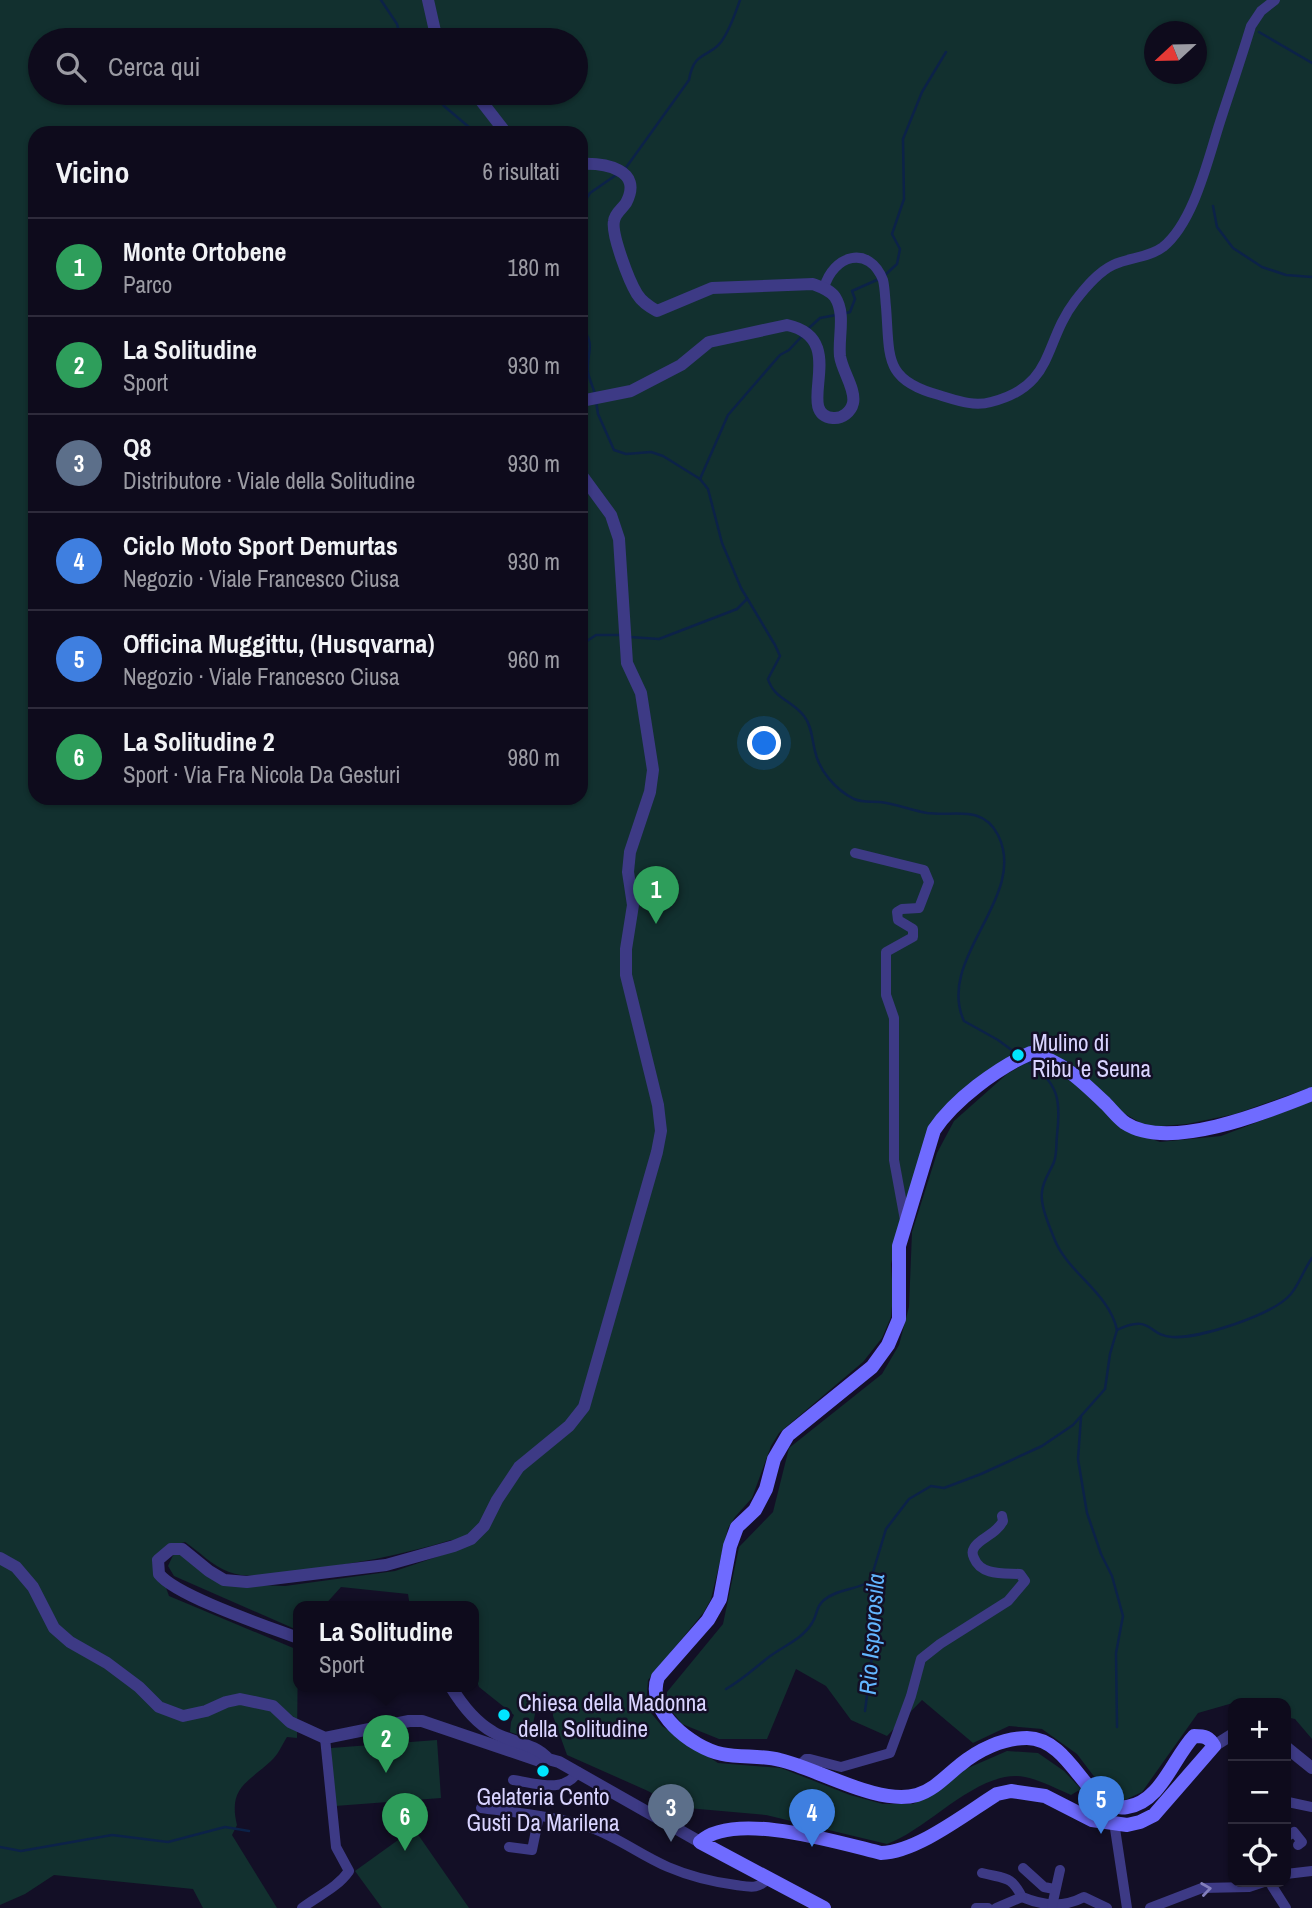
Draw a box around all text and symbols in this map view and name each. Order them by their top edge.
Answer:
north arrow [1144,21,1207,84]
search box [28,28,588,105]
icon: search [52,48,90,86]
text: Cerca qui [108,49,200,84]
text: Vicino [56,152,129,192]
text: 6 risultati [482,156,560,187]
text: Monte Ortobene [123,234,286,269]
text: 1 [74,252,84,283]
text: 180 m [508,252,560,283]
text: Parco [123,269,172,300]
text: La Solitudine [123,332,257,367]
text: 2 [74,350,84,381]
text: 930 m [508,350,560,381]
text: Sport [123,367,168,398]
text: Q8 [123,430,151,465]
text: 3 [74,448,84,479]
text: 930 m [508,448,560,479]
text: Distributore · Viale della Solitudine [123,465,415,496]
text: Ciclo Moto Sport Demurtas [123,528,398,563]
text: 4 [74,546,84,577]
text: 930 m [508,546,560,577]
text: Negozio · Viale Francesco Ciusa [123,563,399,594]
text: Officina Muggittu, (Husqvarna) [123,626,435,661]
text: 5 [74,644,84,675]
text: 960 m [508,644,560,675]
text: Negozio · Viale Francesco Ciusa [123,661,399,692]
text: La Solitudine 2 [123,724,275,759]
your location [747,726,781,760]
text: 6 [74,742,84,773]
text: 980 m [508,742,560,773]
text: Sport · Via Fra Nicola Da Gesturi [123,759,400,790]
pin: 1 [633,866,679,924]
place label: Mulino di Ribu 'e Seuna [1032,1027,1151,1084]
marker: Mulino di Ribu 'e Seuna [1010,1047,1026,1063]
water label: Rio Isporosila [851,1572,891,1696]
popup [293,1601,479,1692]
text: La Solitudine [319,1614,453,1649]
text: Sport [319,1649,364,1680]
place label: Chiesa della Madonna della Solitudine [518,1687,707,1744]
map controls [1228,1698,1291,1887]
button: + [1228,1698,1291,1761]
marker: Chiesa della Madonna della Solitudine [496,1707,512,1723]
pin: 2 [363,1715,409,1773]
button: − [1228,1761,1291,1824]
marker: Gelateria Cento Gusti Da Marilena [535,1763,551,1779]
pin: 5 [1078,1776,1124,1834]
place label: Gelateria Cento Gusti Da Marilena [466,1781,620,1838]
pin: 3 [648,1784,694,1842]
pin: 4 [789,1789,835,1847]
pin: 6 [382,1793,428,1851]
button: locate [1228,1824,1291,1887]
one-way arrow [1200,1882,1212,1897]

